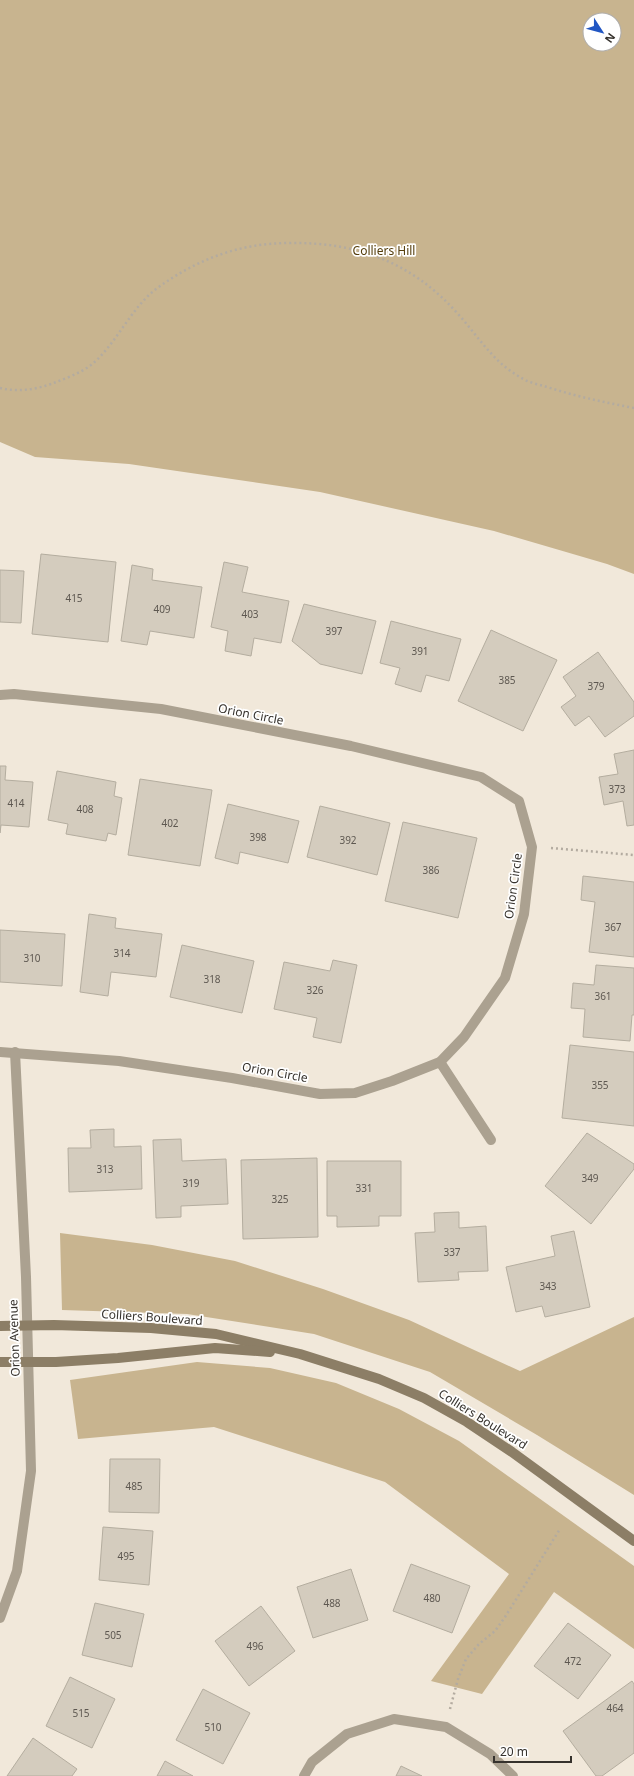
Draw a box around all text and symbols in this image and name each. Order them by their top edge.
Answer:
north arrow [582,12,622,52]
text: N [602,30,619,46]
park label: Colliers Hill [353,242,415,259]
house number: 415 [65,591,83,605]
house number: 409 [153,602,171,616]
house number: 403 [241,607,259,621]
house number: 397 [325,624,343,638]
house number: 391 [411,644,429,658]
house number: 385 [498,673,516,687]
house number: 379 [587,679,605,693]
street label: Orion Circle [217,699,285,729]
house number: 373 [608,782,626,796]
house number: 414 [7,796,25,810]
house number: 408 [76,802,94,816]
house number: 402 [161,816,179,830]
house number: 398 [249,830,267,844]
house number: 392 [339,833,357,847]
street label: Orion Circle [500,852,526,920]
house number: 386 [422,863,440,877]
house number: 367 [604,920,622,934]
house number: 314 [113,946,131,960]
house number: 310 [23,951,41,965]
house number: 318 [203,972,221,986]
house number: 326 [306,983,324,997]
house number: 361 [594,989,612,1003]
street label: Orion Circle [241,1058,309,1086]
house number: 355 [591,1078,609,1092]
house number: 313 [96,1162,114,1176]
house number: 349 [581,1171,599,1185]
house number: 319 [182,1176,200,1190]
house number: 331 [355,1181,373,1195]
house number: 325 [271,1192,289,1206]
house number: 337 [443,1245,461,1259]
house number: 343 [539,1279,557,1293]
street label: Orion Avenue [4,1299,24,1377]
street label: Colliers Boulevard [101,1305,203,1329]
street label: Colliers Boulevard [435,1385,531,1453]
house number: 485 [125,1479,143,1493]
house number: 495 [117,1549,135,1563]
house number: 480 [423,1591,441,1605]
house number: 488 [323,1596,341,1610]
house number: 505 [104,1628,122,1642]
house number: 496 [246,1639,264,1653]
house number: 472 [564,1654,582,1668]
house number: 464 [606,1701,624,1715]
house number: 515 [72,1706,90,1720]
house number: 510 [204,1720,222,1734]
scale bar [494,1738,571,1764]
text: 20 m [500,1743,528,1760]

